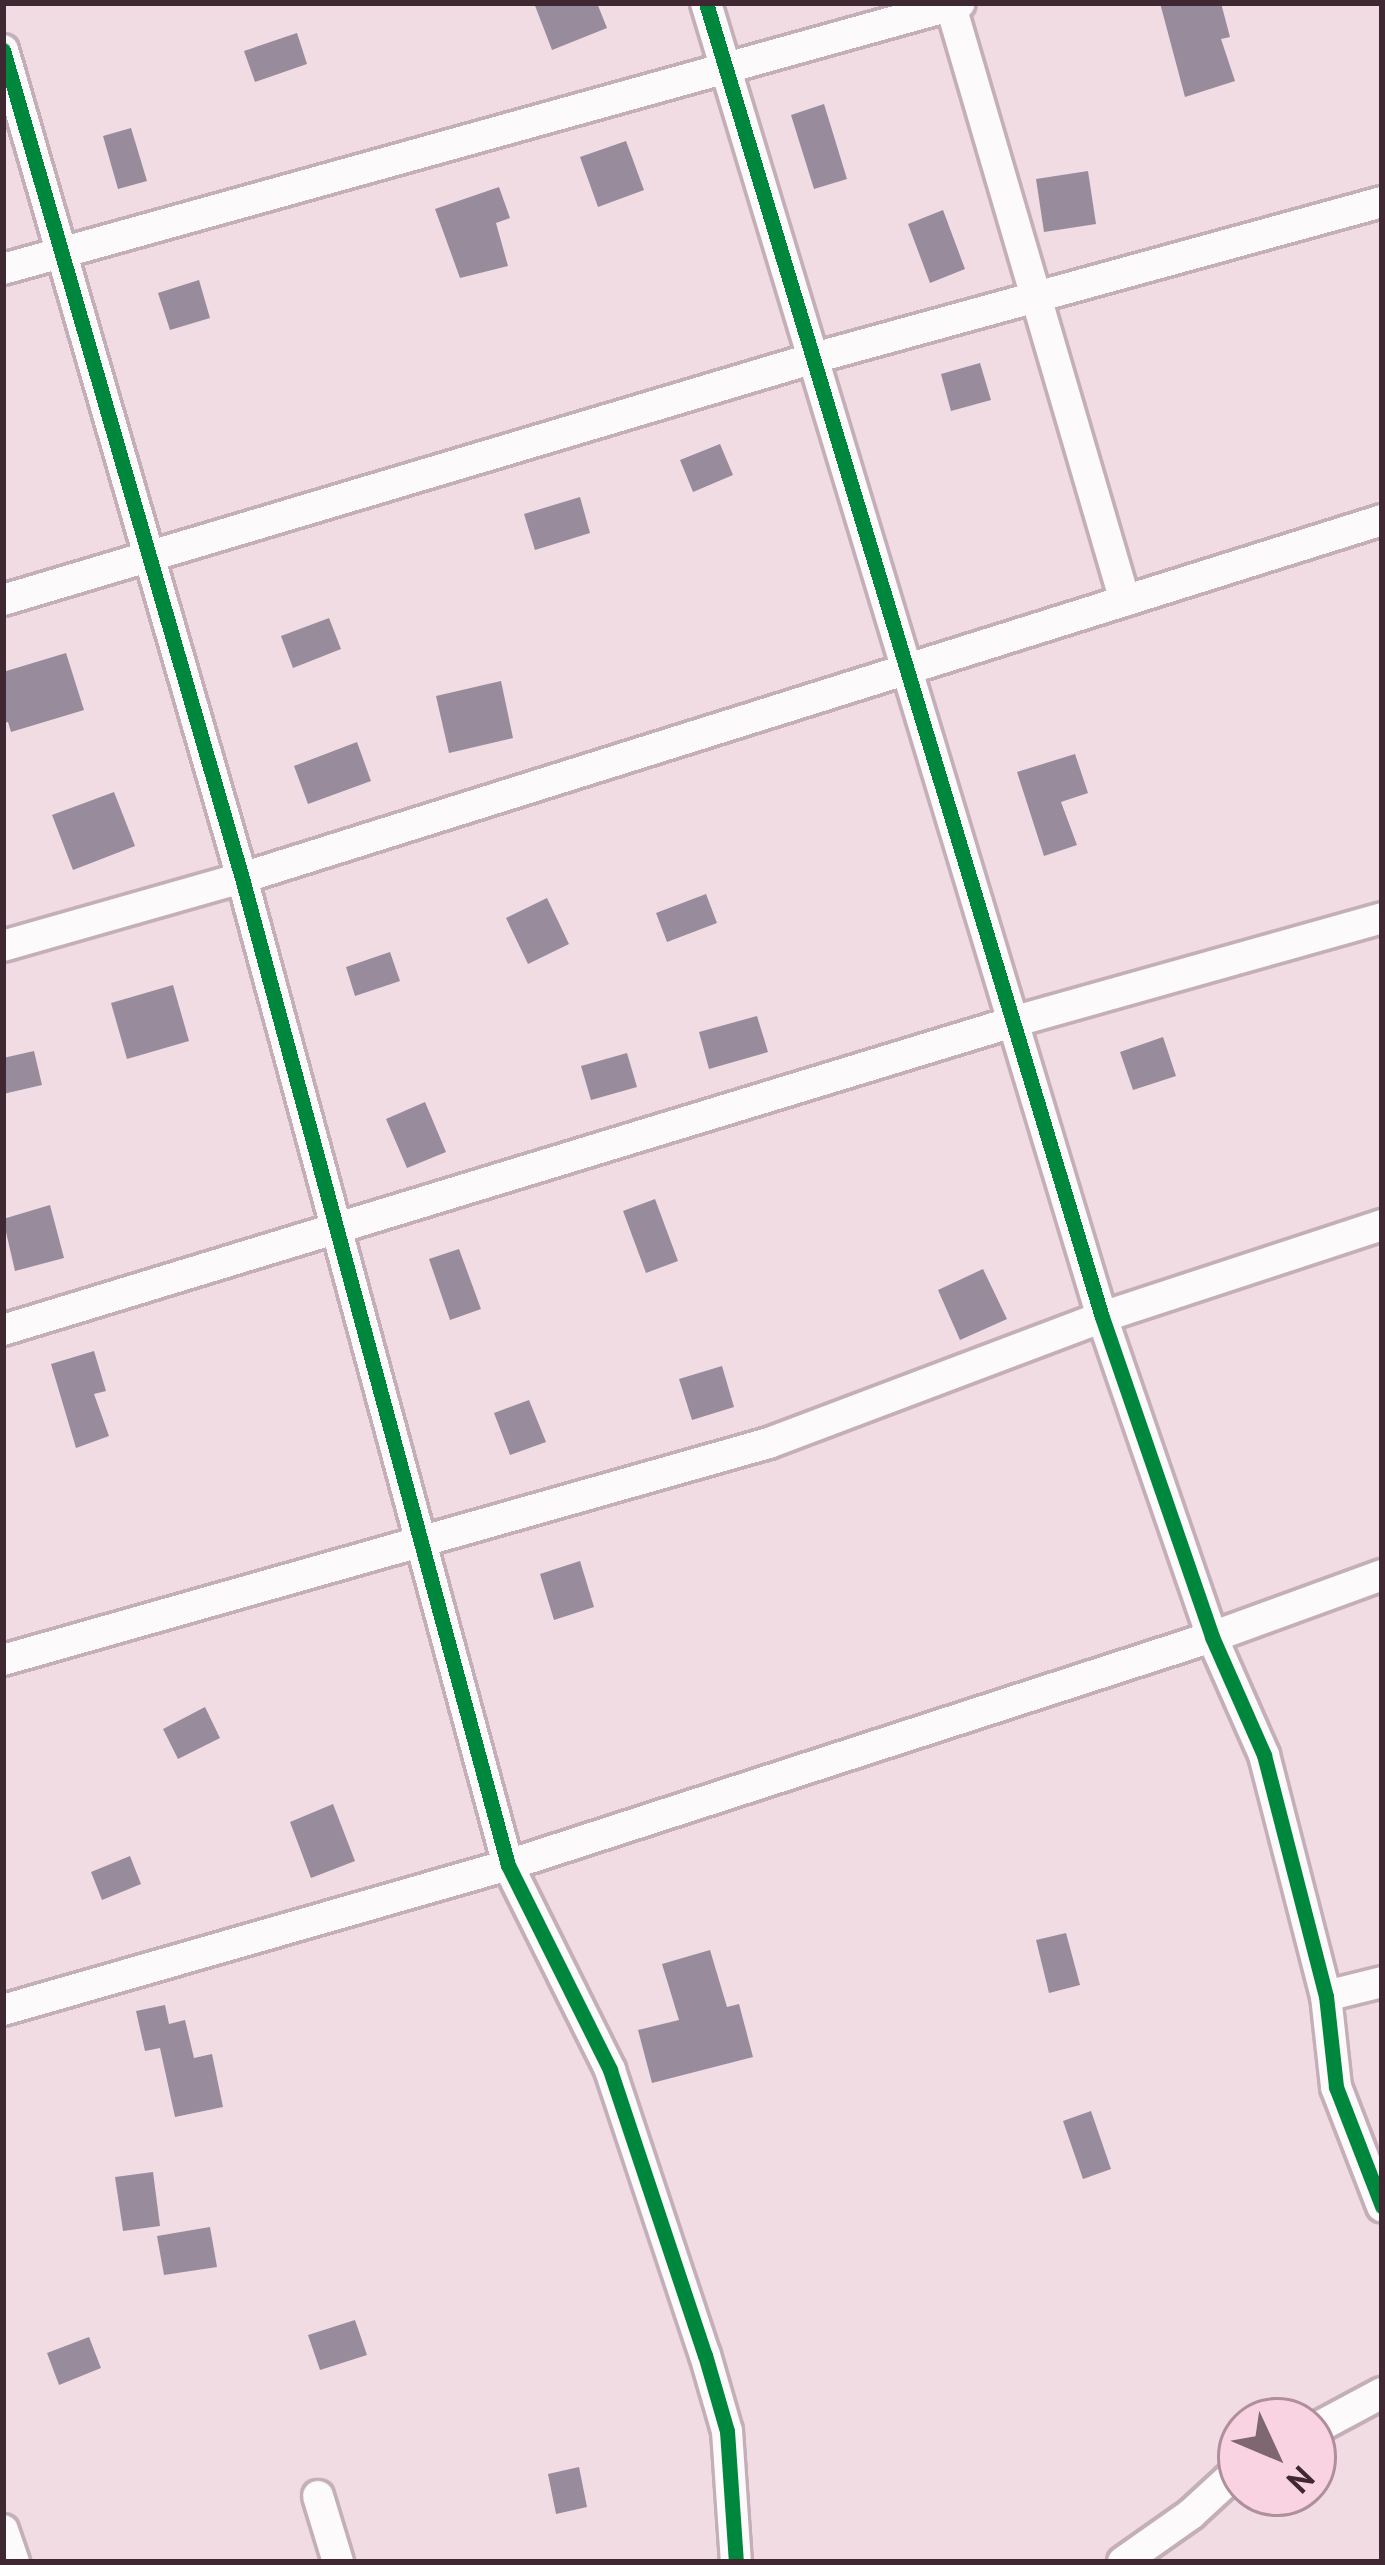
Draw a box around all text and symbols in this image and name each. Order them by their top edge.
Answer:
north arrow [1217,2397,1337,2517]
text: N [1278,2458,1324,2503]

